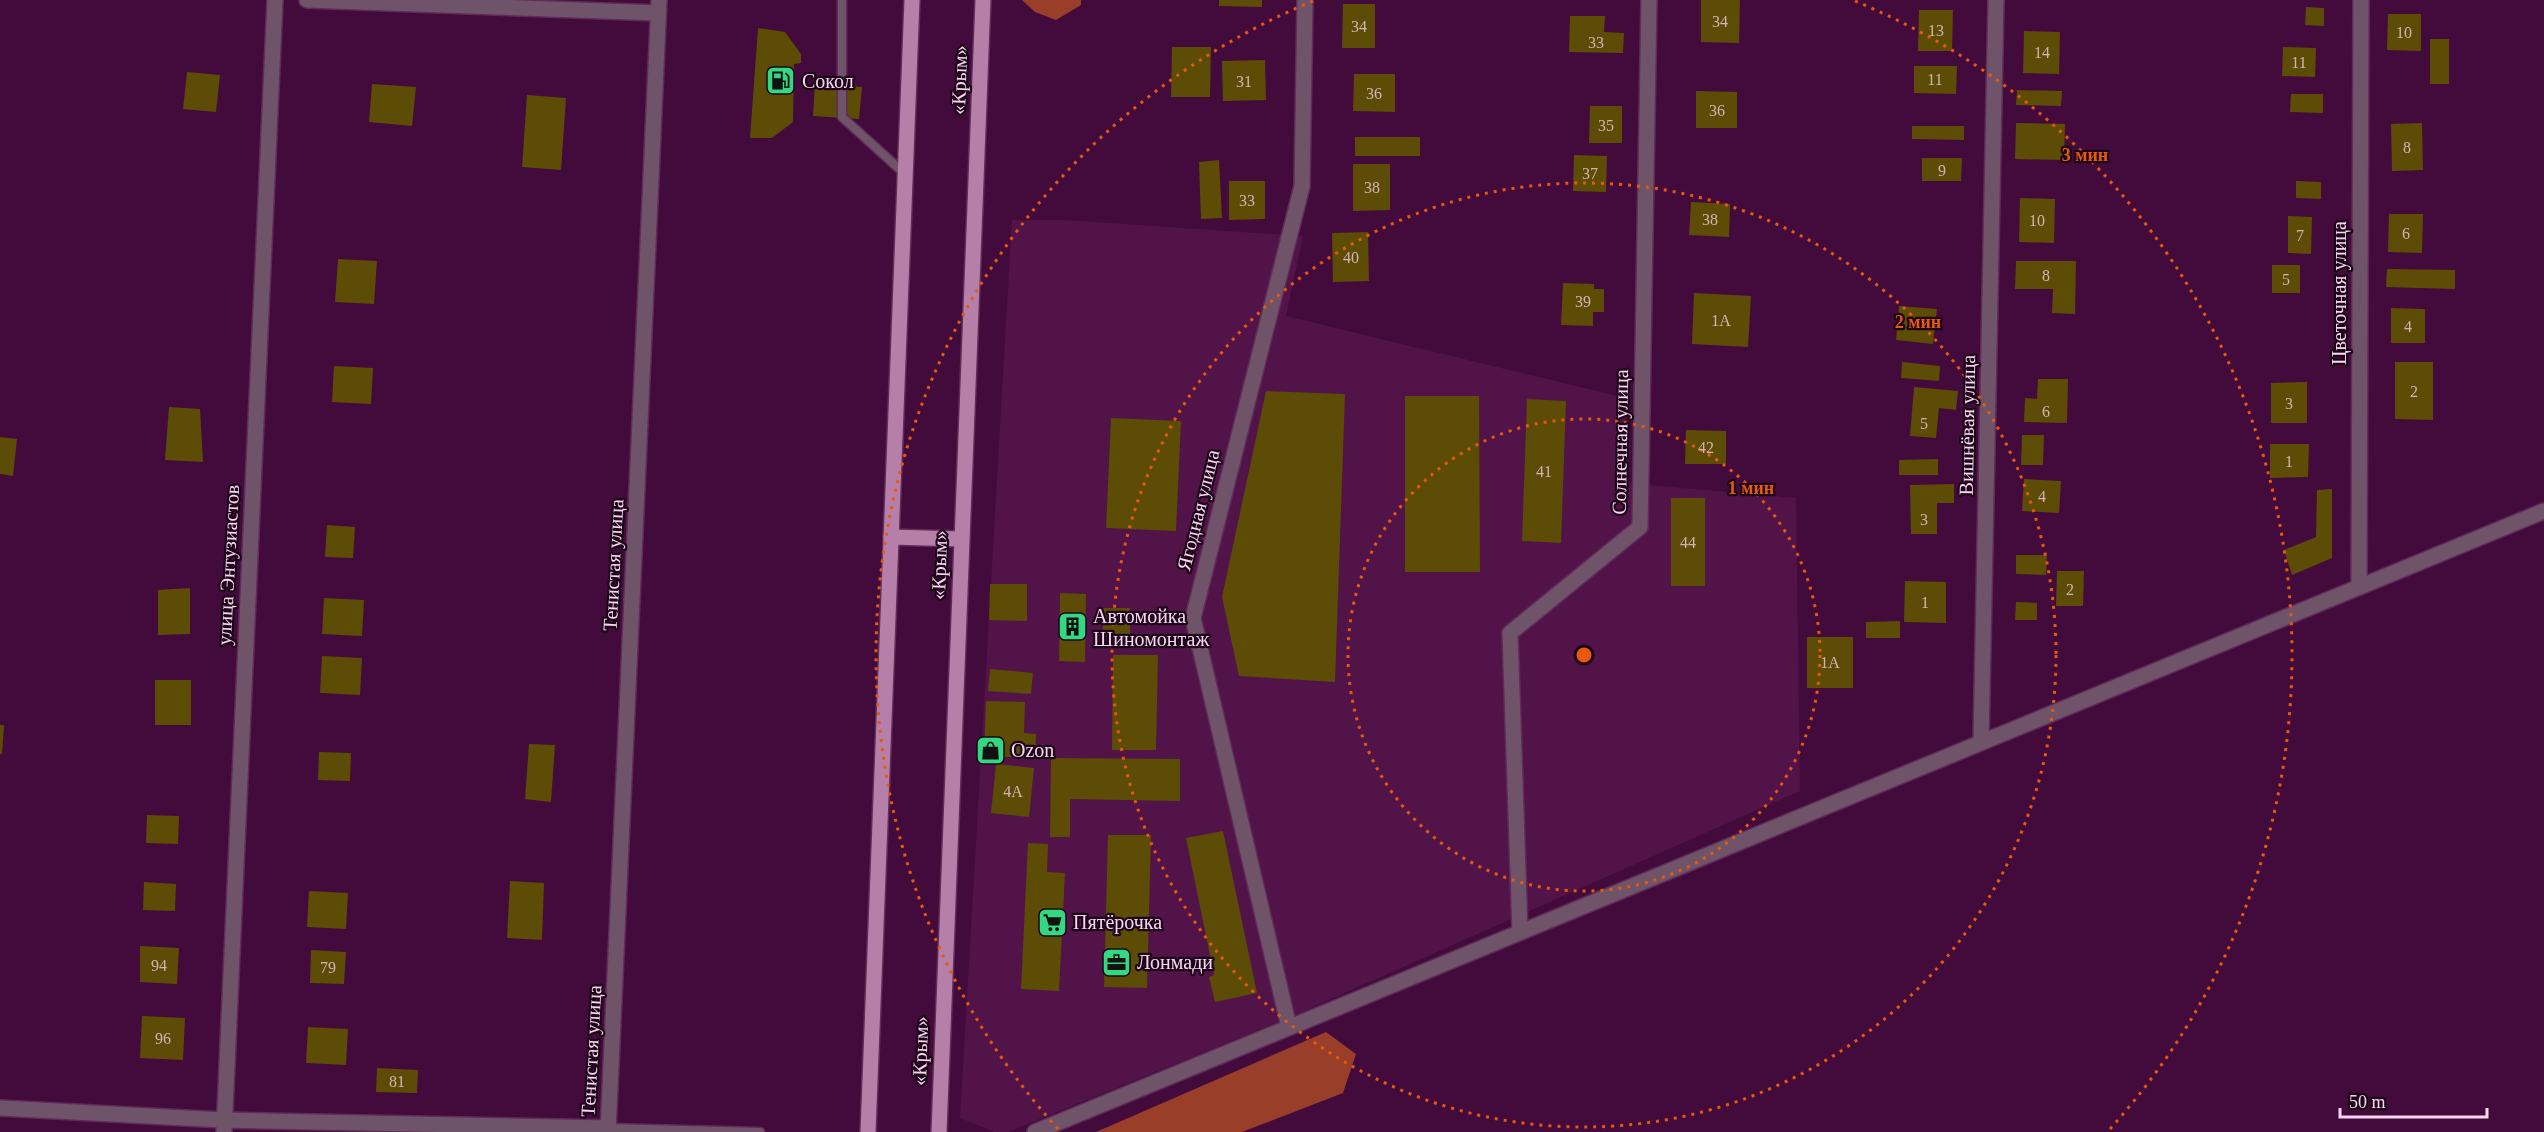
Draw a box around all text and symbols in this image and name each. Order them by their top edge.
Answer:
house number: 34 [1712,13,1728,30]
house number: 34 [1351,18,1367,35]
house number: 13 [1928,22,1944,39]
house number: 10 [2396,24,2412,41]
house number: 33 [1588,34,1604,51]
house number: 14 [2034,44,2050,61]
street label: «Крым» [947,45,972,115]
house number: 11 [2291,54,2307,71]
fuel station icon: Сокол [765,65,797,97]
place label: Сокол [802,70,854,92]
house number: 11 [1927,71,1943,88]
house number: 31 [1236,73,1252,90]
house number: 36 [1366,85,1382,102]
house number: 36 [1709,102,1725,119]
house number: 35 [1598,117,1614,134]
house number: 8 [2403,139,2411,156]
text: 3 мин [2062,145,2108,165]
house number: 9 [1938,162,1946,179]
house number: 37 [1582,165,1598,182]
house number: 38 [1364,179,1380,196]
house number: 33 [1239,192,1255,209]
house number: 38 [1702,211,1718,228]
house number: 10 [2029,212,2045,229]
street label: Цветочная улица [2328,221,2351,365]
house number: 6 [2402,225,2410,242]
house number: 7 [2296,227,2304,244]
house number: 40 [1343,249,1359,266]
house number: 8 [2042,267,2050,284]
house number: 5 [2282,271,2290,288]
house number: 39 [1575,293,1591,310]
house number: 1А [1711,312,1731,329]
text: 2 мин [1895,312,1941,332]
house number: 4 [2404,318,2412,335]
street label: Вишнёвая улица [1955,354,1980,496]
street label: Солнечная улица [1608,369,1633,515]
house number: 2 [2410,383,2418,400]
house number: 3 [2285,395,2293,412]
house number: 6 [2042,403,2050,420]
house number: 5 [1920,415,1928,432]
house number: 42 [1698,439,1714,456]
street label: Ягодная улица [1172,447,1225,573]
house number: 1 [2285,453,2293,470]
house number: 41 [1536,463,1552,480]
text: 1 мин [1728,478,1774,498]
street label: улица Энтузиастов [213,484,244,646]
house number: 4 [2038,488,2046,505]
street label: Тенистая улица [599,498,628,632]
house number: 3 [1920,511,1928,528]
street label: «Крым» [927,530,952,600]
house number: 44 [1680,534,1696,551]
house number: 2 [2066,581,2074,598]
house number: 1 [1921,594,1929,611]
place label: Автомойка Шиномонтаж [1093,605,1209,650]
building icon: Автомойка Шиномонтаж [1056,611,1088,643]
centre of rings [1574,645,1594,665]
house number: 1А [1820,654,1840,671]
shop icon: Ozon [974,734,1006,766]
place label: Ozon [1011,739,1054,761]
house number: 4А [1003,783,1023,800]
supermarket icon: Пятёрочка [1036,906,1068,938]
place label: Пятёрочка [1073,911,1162,934]
office icon: Лонмади [1100,946,1132,978]
place label: Лонмади [1137,951,1213,974]
house number: 94 [151,957,167,974]
house number: 79 [320,959,336,976]
street label: Тенистая улица [577,984,606,1118]
street label: «Крым» [908,1016,933,1086]
house number: 96 [155,1030,171,1047]
house number: 81 [389,1073,405,1090]
scale bar [2340,1081,2487,1119]
text: 50 m [2349,1092,2386,1112]

